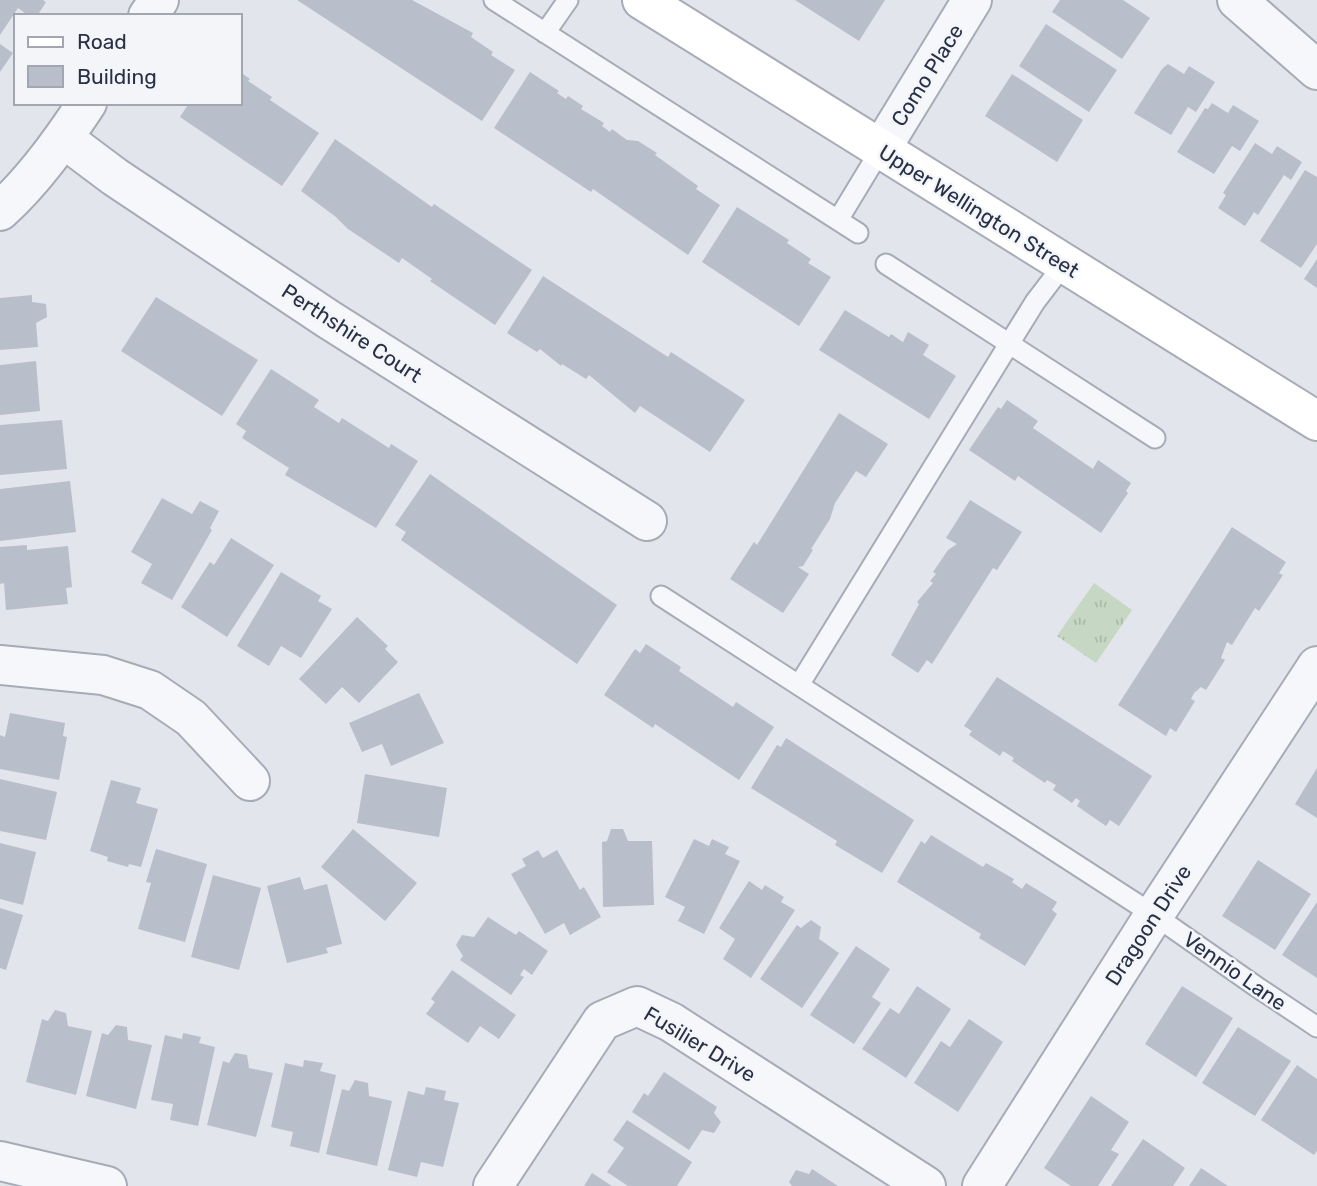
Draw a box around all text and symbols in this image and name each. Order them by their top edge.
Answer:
legend [14,14,242,105]
street label: Como Place [886,19,968,131]
text: Road [77,29,127,54]
text: Building [77,64,157,89]
street label: Upper Wellington Street [874,139,1084,283]
street label: Perthshire Court [277,278,427,388]
street label: Dragoon Drive [1100,860,1196,990]
street label: Vennio Lane [1179,926,1291,1016]
street label: Fusilier Drive [640,1001,760,1087]

